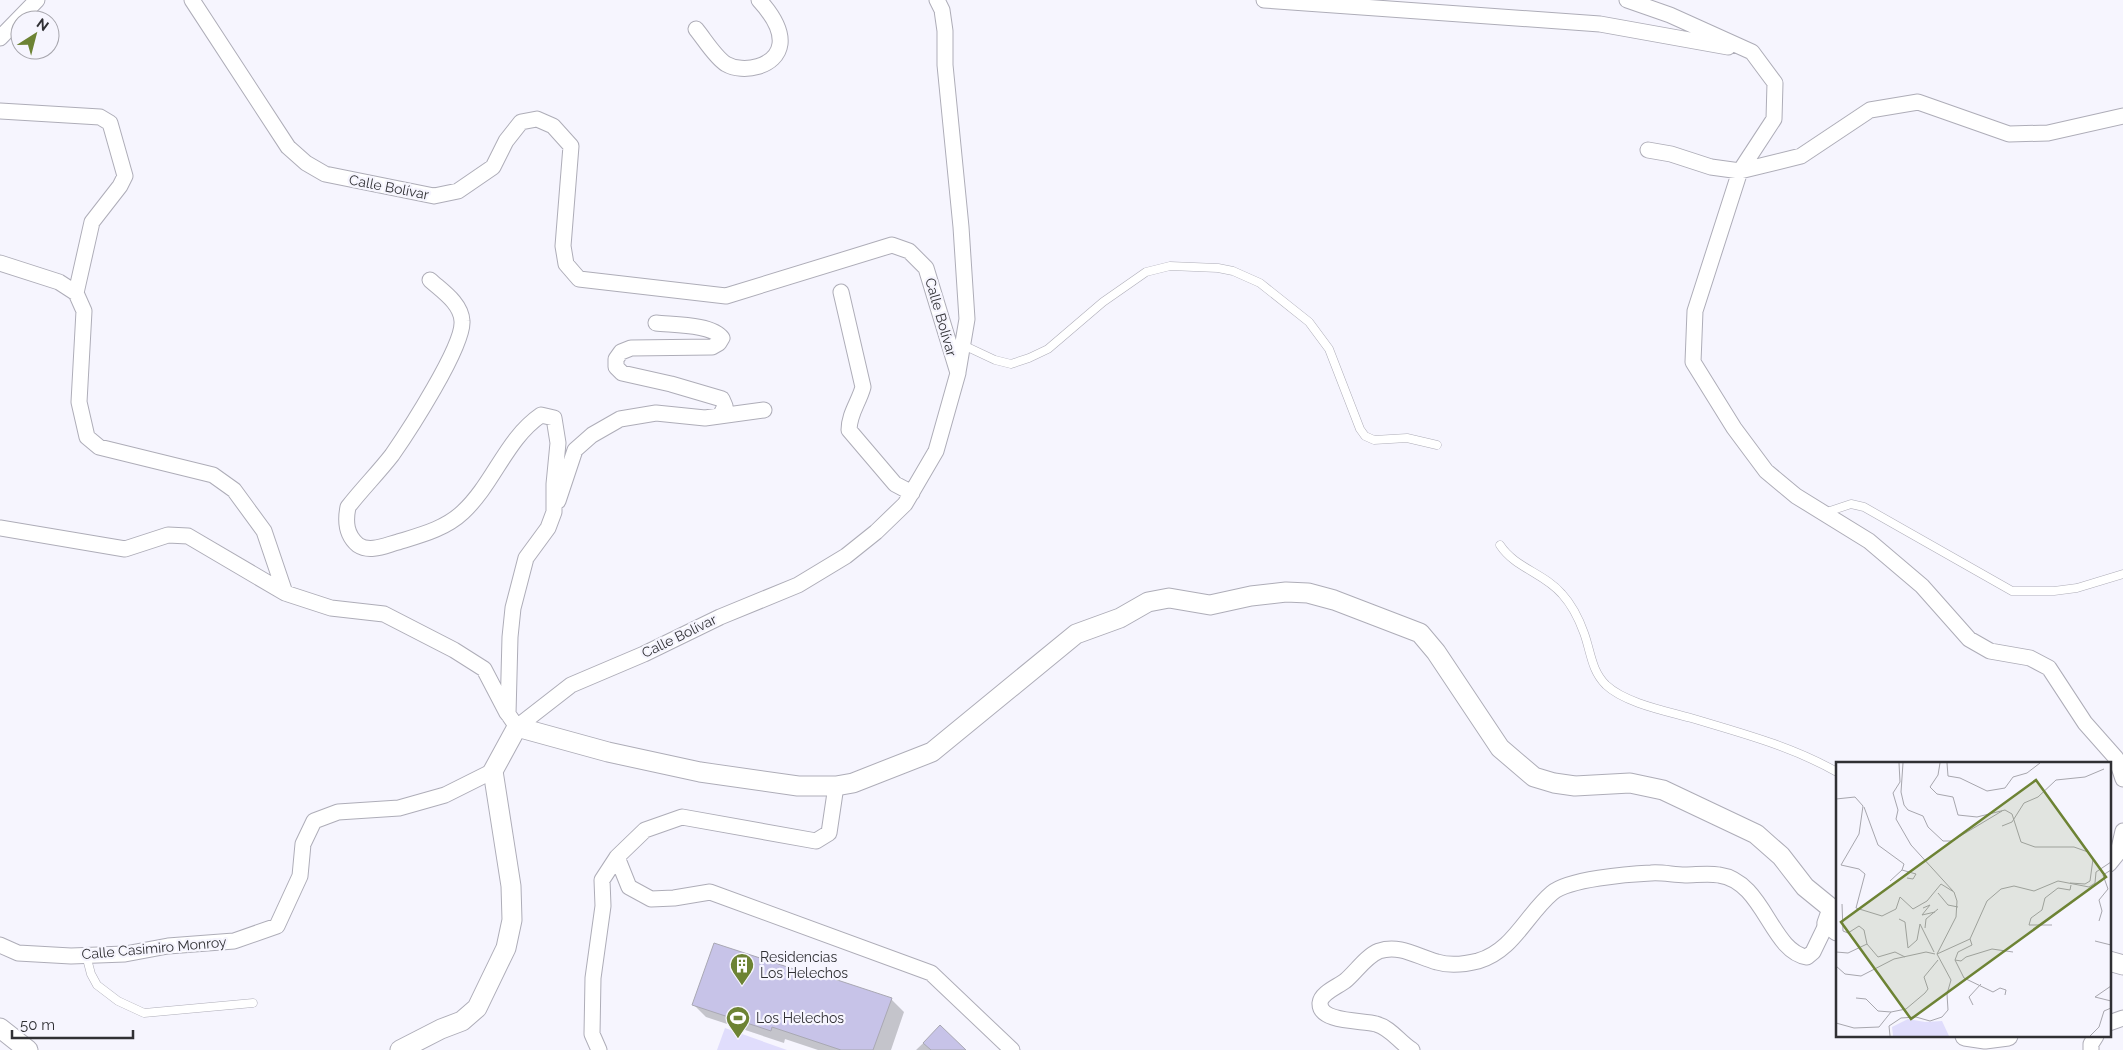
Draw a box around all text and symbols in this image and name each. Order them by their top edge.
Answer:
north arrow [10,10,60,60]
text: N [34,15,52,34]
street label: Calle Bolívar [348,171,430,203]
street label: Calle Bolívar [922,276,960,358]
street label: Calle Bolívar [639,611,719,661]
inset map [1836,762,2110,1038]
street label: Calle Casimiro Monroy [81,934,227,962]
place label: Residencias Los Helechos [760,949,848,981]
building icon: Residencias Los Helechos [729,952,755,986]
sports icon: Los Helechos [725,1005,751,1039]
scale bar [12,1008,134,1040]
place label: Los Helechos [756,1010,844,1026]
text: 50 m [20,1016,55,1034]

